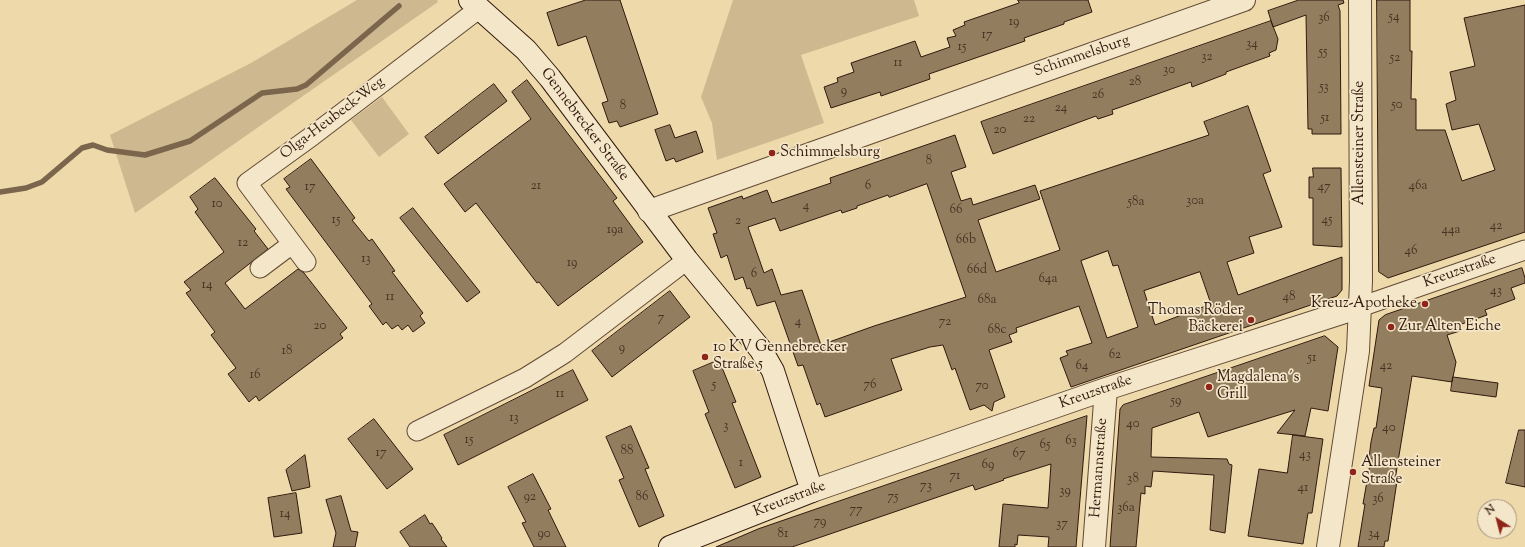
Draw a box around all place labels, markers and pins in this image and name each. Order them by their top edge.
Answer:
place label: Schimmelsburg [780,144,880,162]
marker: Schimmelsburg [767,148,777,158]
place label: Kreuz-Apotheke [1311,295,1417,313]
marker: Kreuz-Apotheke [1420,299,1430,309]
place label: Thomas Röder Bäckerei [1148,302,1243,337]
marker: Thomas Röder Bäckerei [1246,315,1256,325]
place label: Zur Alten Eiche [1399,318,1501,336]
marker: Zur Alten Eiche [1386,322,1396,332]
place label: 10 KV Gennebrecker Straße 5 [713,339,847,374]
marker: 10 KV Gennebrecker Straße 5 [700,352,710,362]
place label: Magdalena´s Grill [1217,369,1299,404]
marker: Magdalena´s Grill [1204,382,1214,392]
place label: Allensteiner Straße [1361,454,1441,489]
marker: Allensteiner Straße [1348,467,1358,477]

